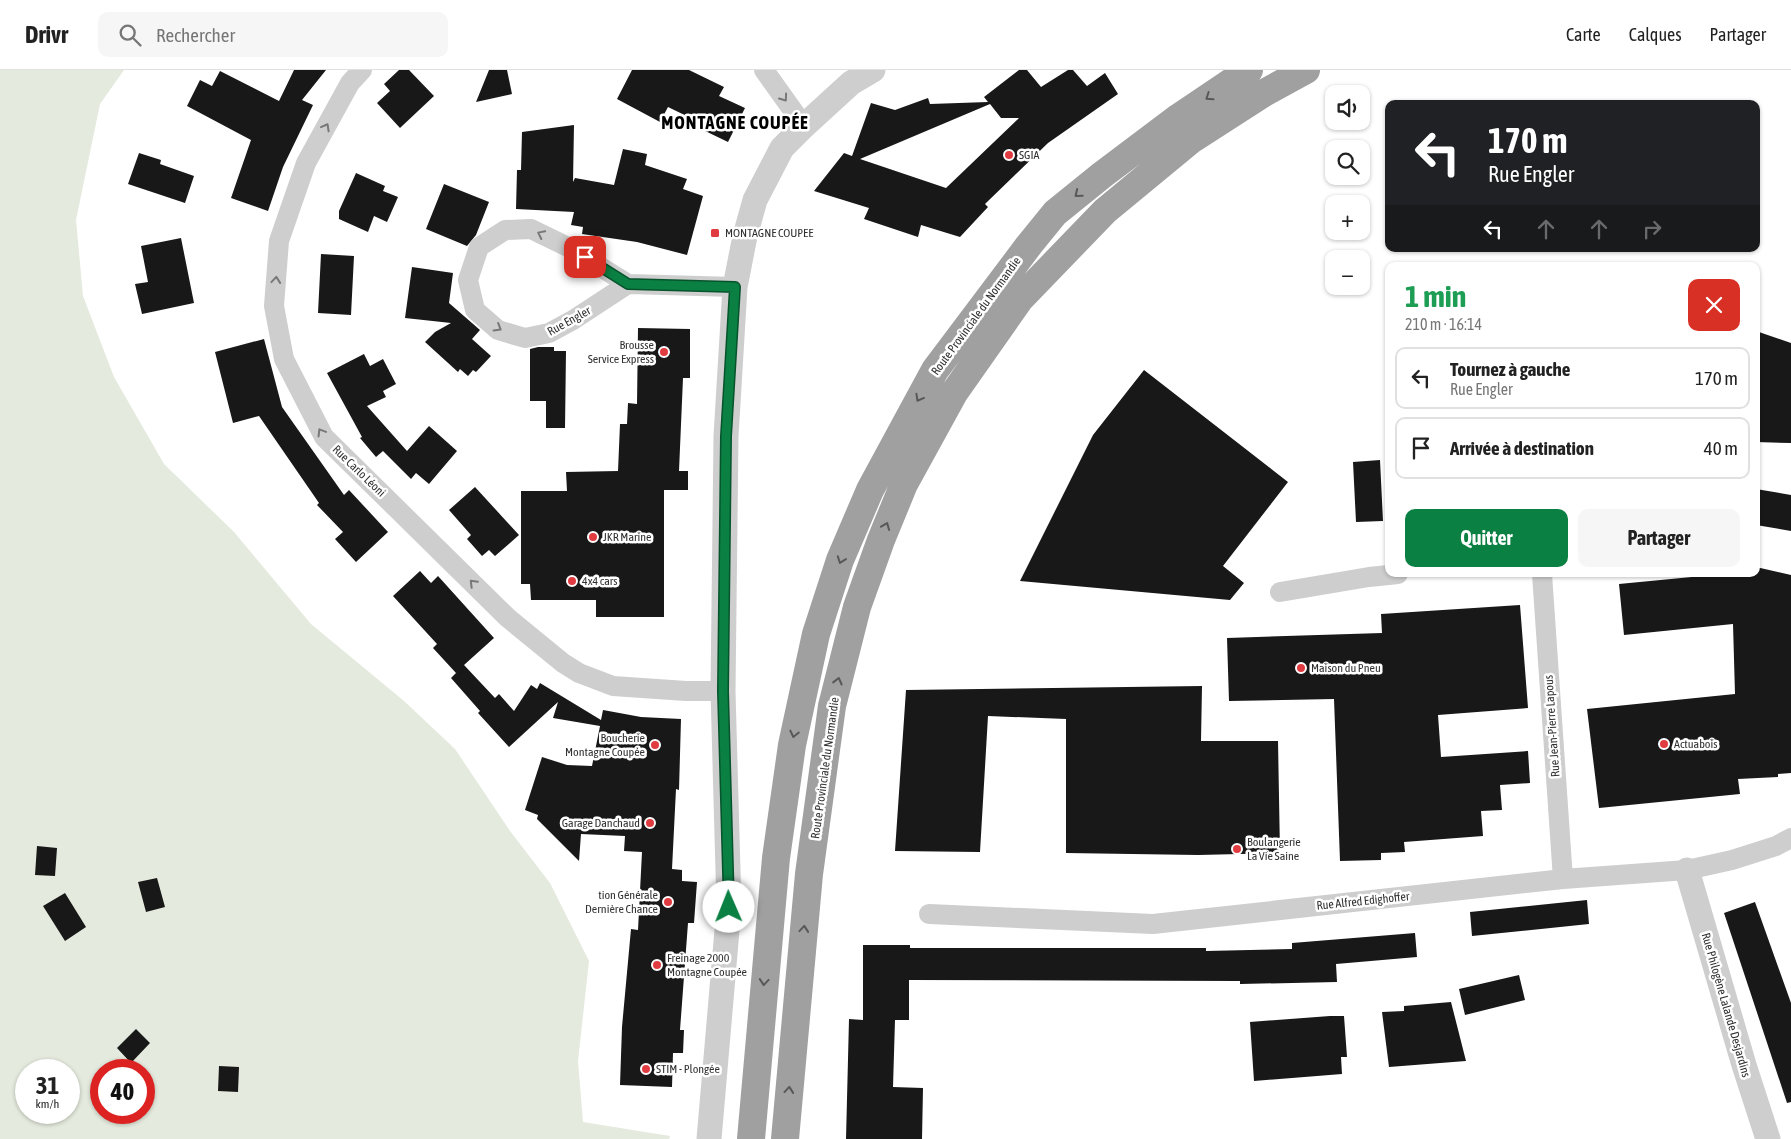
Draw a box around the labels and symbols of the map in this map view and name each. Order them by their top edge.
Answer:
one-way arrow [1205,91,1214,100]
one-way arrow [778,92,787,102]
district label: MONTAGNE COUPÉE [661,112,809,133]
one-way arrow [319,123,329,132]
place label: SGIA [1019,148,1039,162]
marker: SGIA [1003,149,1015,161]
one-way arrow [1075,188,1084,197]
place label: MONTAGNE COUPEE [725,226,813,240]
marker: MONTAGNE COUPEE [709,227,721,239]
one-way arrow [537,230,546,240]
pin [564,236,606,278]
street label: Route Provinciale du Normandie [928,254,1024,378]
one-way arrow [270,275,281,283]
street label: Rue Engler [545,303,593,339]
one-way arrow [493,321,502,331]
place label: Brousse Service Express [588,338,654,366]
marker: Brousse Service Express [658,346,670,358]
one-way arrow [916,393,926,402]
one-way arrow [318,428,328,437]
street label: Rue Carlo Léoni [330,442,388,500]
one-way arrow [880,522,891,531]
place label: JKR Marine [603,530,652,544]
marker: JKR Marine [587,531,599,543]
one-way arrow [837,555,847,564]
place label: 4x4 cars [582,574,618,588]
marker: 4x4 cars [566,575,578,587]
one-way arrow [470,580,479,589]
place label: Maison du Pneu [1311,661,1381,675]
marker: Maison du Pneu [1295,662,1307,674]
street label: Rue Jean-Pierre Lapous [1541,675,1563,777]
one-way arrow [833,678,843,686]
street label: Route Provinciale du Normandie [808,696,842,840]
one-way arrow [789,729,800,738]
place label: Boucherie Montagne Coupée [565,731,645,759]
place label: Actuabois [1674,737,1717,751]
marker: Actuabois [1658,738,1670,750]
marker: Boucherie Montagne Coupée [649,739,661,751]
place label: Garage Danchaud [562,816,640,830]
marker: Garage Danchaud [644,817,656,829]
place label: Boulangerie La Vie Saine [1247,835,1301,863]
marker: Boulangerie La Vie Saine [1231,843,1243,855]
position arrow [702,880,754,932]
place label: tion Générale Dernière Chance [585,888,658,916]
street label: Rue Alfred Edighoffer [1316,889,1411,913]
marker: tion Générale Dernière Chance [662,896,674,908]
one-way arrow [798,924,809,932]
street label: Rue Philogène Lalande Desjardins [1699,931,1753,1079]
place label: Freinage 2000 Montagne Coupée [667,951,747,979]
marker: Freinage 2000 Montagne Coupée [651,959,663,971]
one-way arrow [759,978,770,986]
speed limit sign: 40 [90,1059,155,1124]
place label: STIM - Plongée [656,1062,720,1076]
marker: STIM - Plongée [640,1063,652,1075]
one-way arrow [783,1086,794,1094]

